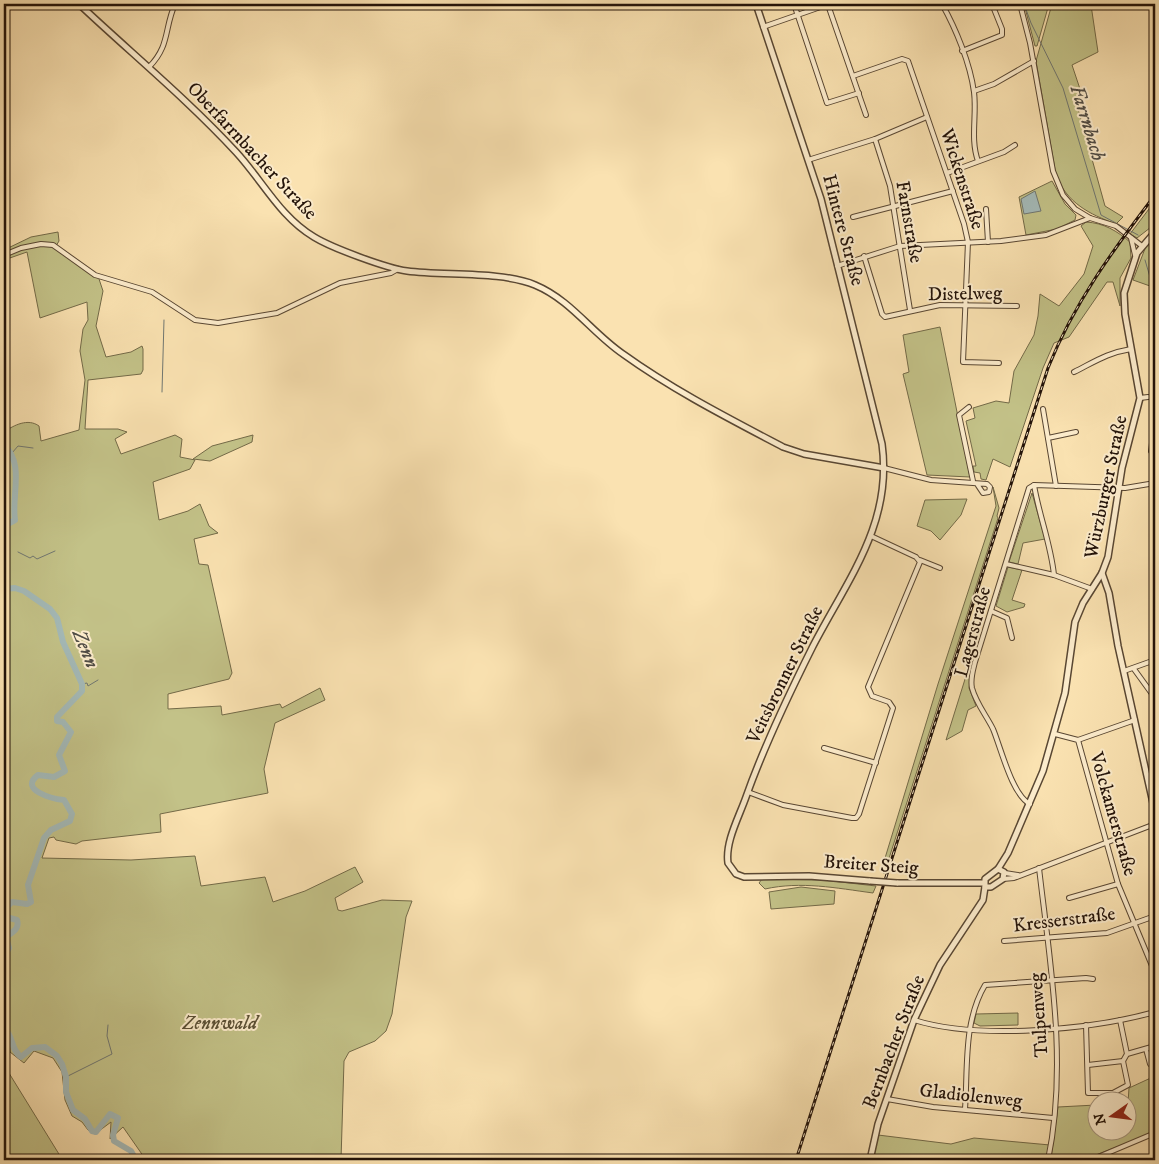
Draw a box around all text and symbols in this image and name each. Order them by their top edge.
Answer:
street label: Oberfarrnbacher Straße [182,77,322,225]
water label: Farrnbach [1064,82,1110,164]
street label: Wickenstraße [935,125,989,232]
street label: Hintere Straße [817,172,869,288]
street label: Farnstraße [890,179,928,265]
street label: Distelweg [928,282,1003,306]
street label: Würzburger Straße [1079,413,1132,562]
street label: Lagerstraße [950,584,996,680]
street label: Veitsbronner Straße [741,602,828,749]
water label: Zenn [66,625,104,672]
street label: Volckamerstraße [1084,749,1142,879]
street label: Breiter Steig [823,850,920,880]
street label: Kresserstraße [1012,902,1117,938]
street label: Tulpenweg [1025,971,1053,1058]
street label: Bernbacher Straße [858,972,930,1112]
park label: Zennwald [182,1012,260,1035]
street label: Gladiolenweg [918,1079,1024,1113]
north arrow [1086,1092,1136,1142]
text: N [1090,1111,1110,1127]

